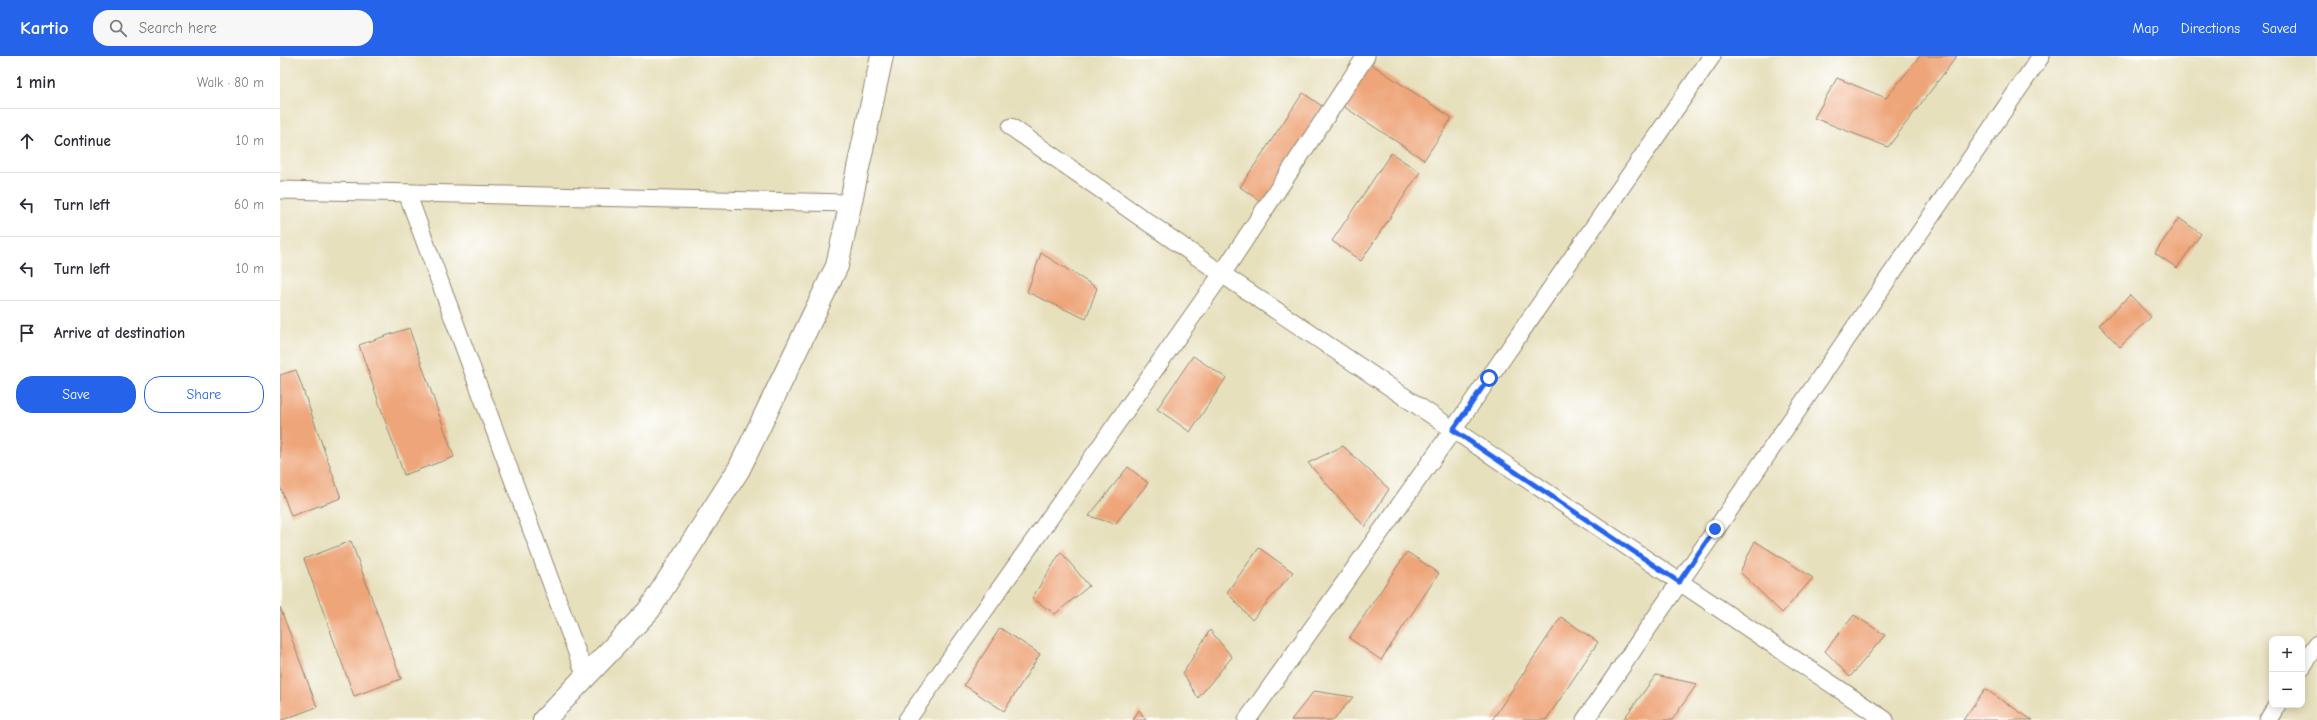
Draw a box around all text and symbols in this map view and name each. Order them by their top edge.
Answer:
search box [93,10,373,46]
text: Kartio [20,17,69,39]
icon: search [107,17,129,39]
text: Search here [139,19,217,37]
text: Map [2132,20,2159,37]
text: Directions [2181,20,2240,37]
text: Saved [2262,20,2297,37]
text: 1 min [16,73,56,92]
text: Walk · 80 m [197,75,264,90]
icon: ahead [16,130,38,152]
text: Continue [54,132,111,150]
text: 10 m [236,133,264,148]
icon: left [16,194,38,216]
text: Turn left [54,196,110,214]
text: 60 m [234,197,264,212]
icon: left [16,258,38,280]
text: Turn left [54,260,110,278]
text: 10 m [236,261,264,276]
icon: arrive [16,322,38,344]
text: Arrive at destination [54,324,185,342]
route start [1480,369,1498,387]
button: Save [16,376,136,413]
button: Share [144,376,264,413]
route end [1706,520,1724,538]
map controls [2269,636,2305,708]
button: + [2269,636,2305,672]
button: − [2269,672,2305,708]

